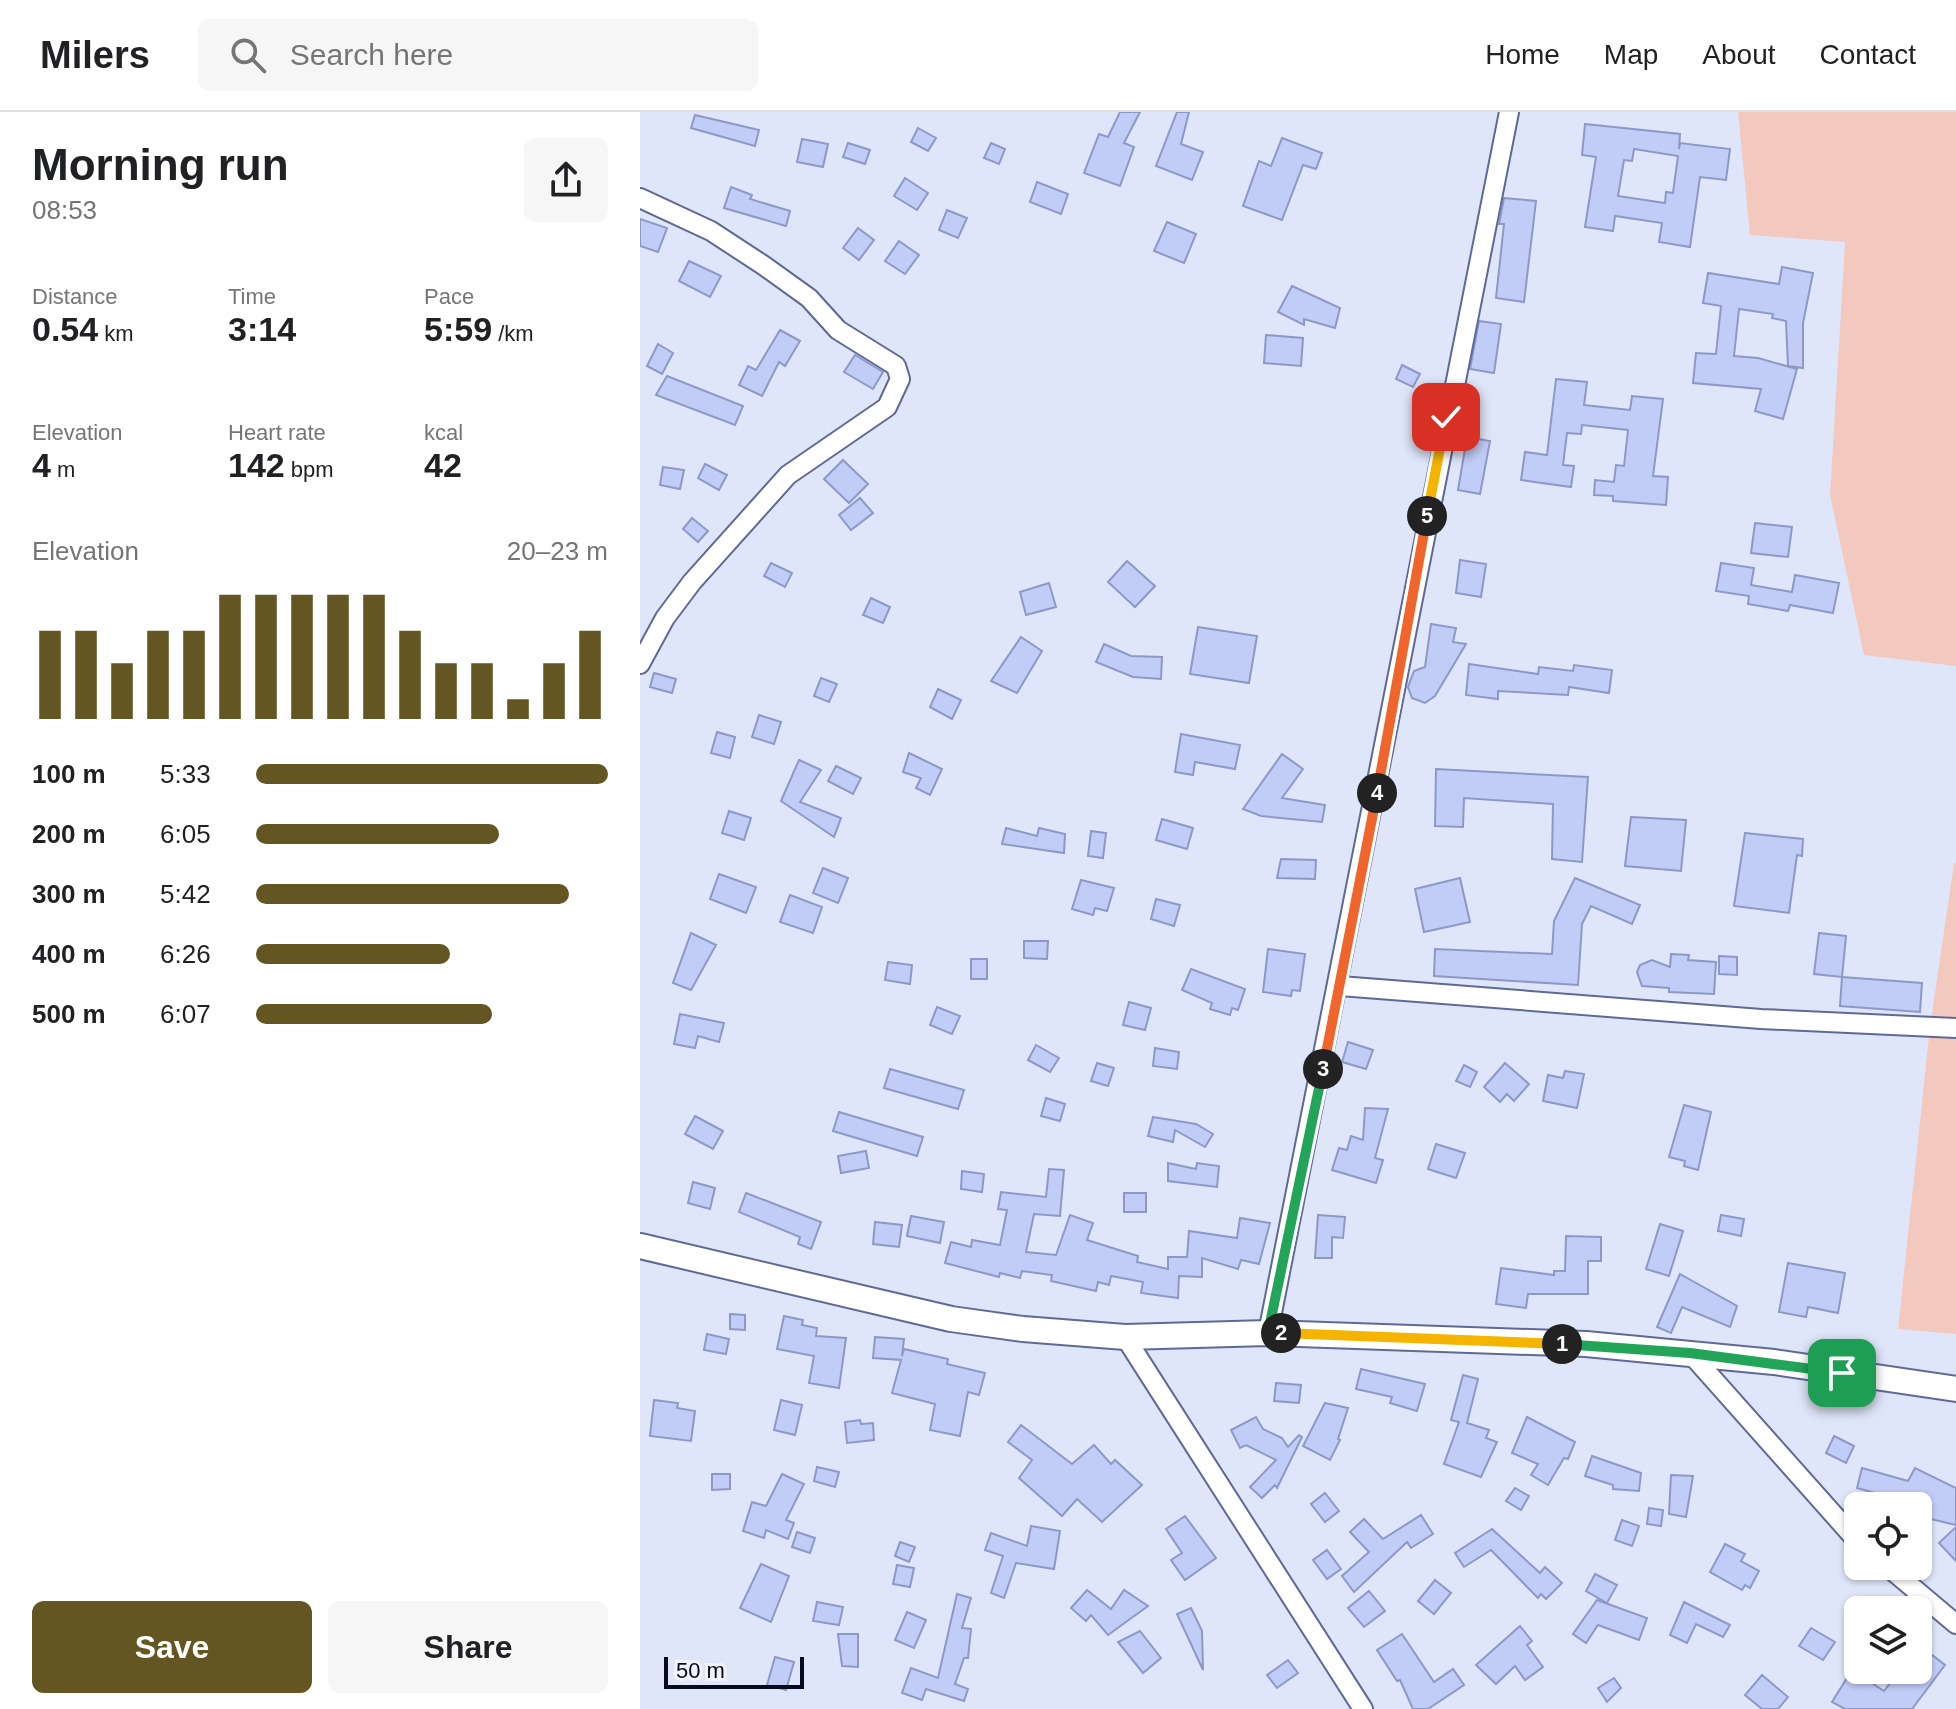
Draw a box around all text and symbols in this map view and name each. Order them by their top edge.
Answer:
search box [198,19,758,91]
icon: search [226,33,270,77]
text: Milers [40,34,150,76]
text: Search here [290,38,453,71]
text: Home [1485,39,1560,70]
text: Map [1604,39,1658,70]
text: About [1702,39,1776,70]
text: Contact [1820,39,1916,70]
button: share [524,138,608,222]
text: Morning run [32,140,289,189]
text: 08:53 [32,195,97,225]
text: Distance [32,284,118,309]
text: Time [228,284,276,309]
text: Pace [424,284,474,309]
text: 0.54 [32,310,98,348]
text: 3:14 [228,310,296,348]
text: 5:59 [424,310,492,348]
text: km [98,321,134,346]
text: /km [492,321,534,346]
pin [1412,383,1480,451]
icon: check [1424,395,1468,439]
text: Elevation [32,420,123,445]
text: Heart rate [228,420,326,445]
text: kcal [424,420,463,445]
text: 4 [32,446,51,484]
text: 142 [228,446,285,484]
text: 42 [424,446,462,484]
text: m [51,457,75,482]
text: bpm [285,457,334,482]
pin: 5 [1407,496,1447,536]
text: 5 [1421,503,1433,528]
text: Elevation [32,536,139,566]
text: 20–23 m [507,536,608,566]
text: 100 m [32,759,106,789]
text: 5:33 [160,759,211,789]
pin: 4 [1357,773,1397,813]
text: 4 [1371,780,1383,805]
text: 200 m [32,819,106,849]
text: 6:05 [160,819,211,849]
text: 300 m [32,879,106,909]
text: 5:42 [160,879,211,909]
text: 400 m [32,939,106,969]
text: 6:26 [160,939,211,969]
text: 500 m [32,999,106,1029]
text: 6:07 [160,999,211,1029]
pin: 3 [1303,1049,1343,1089]
text: 3 [1317,1056,1329,1081]
pin: 2 [1261,1313,1301,1353]
text: 2 [1275,1320,1287,1345]
pin: 1 [1542,1324,1582,1364]
text: 1 [1556,1331,1568,1356]
pin [1808,1339,1876,1407]
icon: arrive [1820,1351,1864,1395]
map controls [1844,1492,1932,1684]
button: locate [1844,1492,1932,1580]
button: layers [1844,1596,1932,1684]
button: Save [32,1601,312,1693]
button: Share [328,1601,608,1693]
scale bar [664,1653,804,1689]
text: 50 m [676,1658,725,1683]

